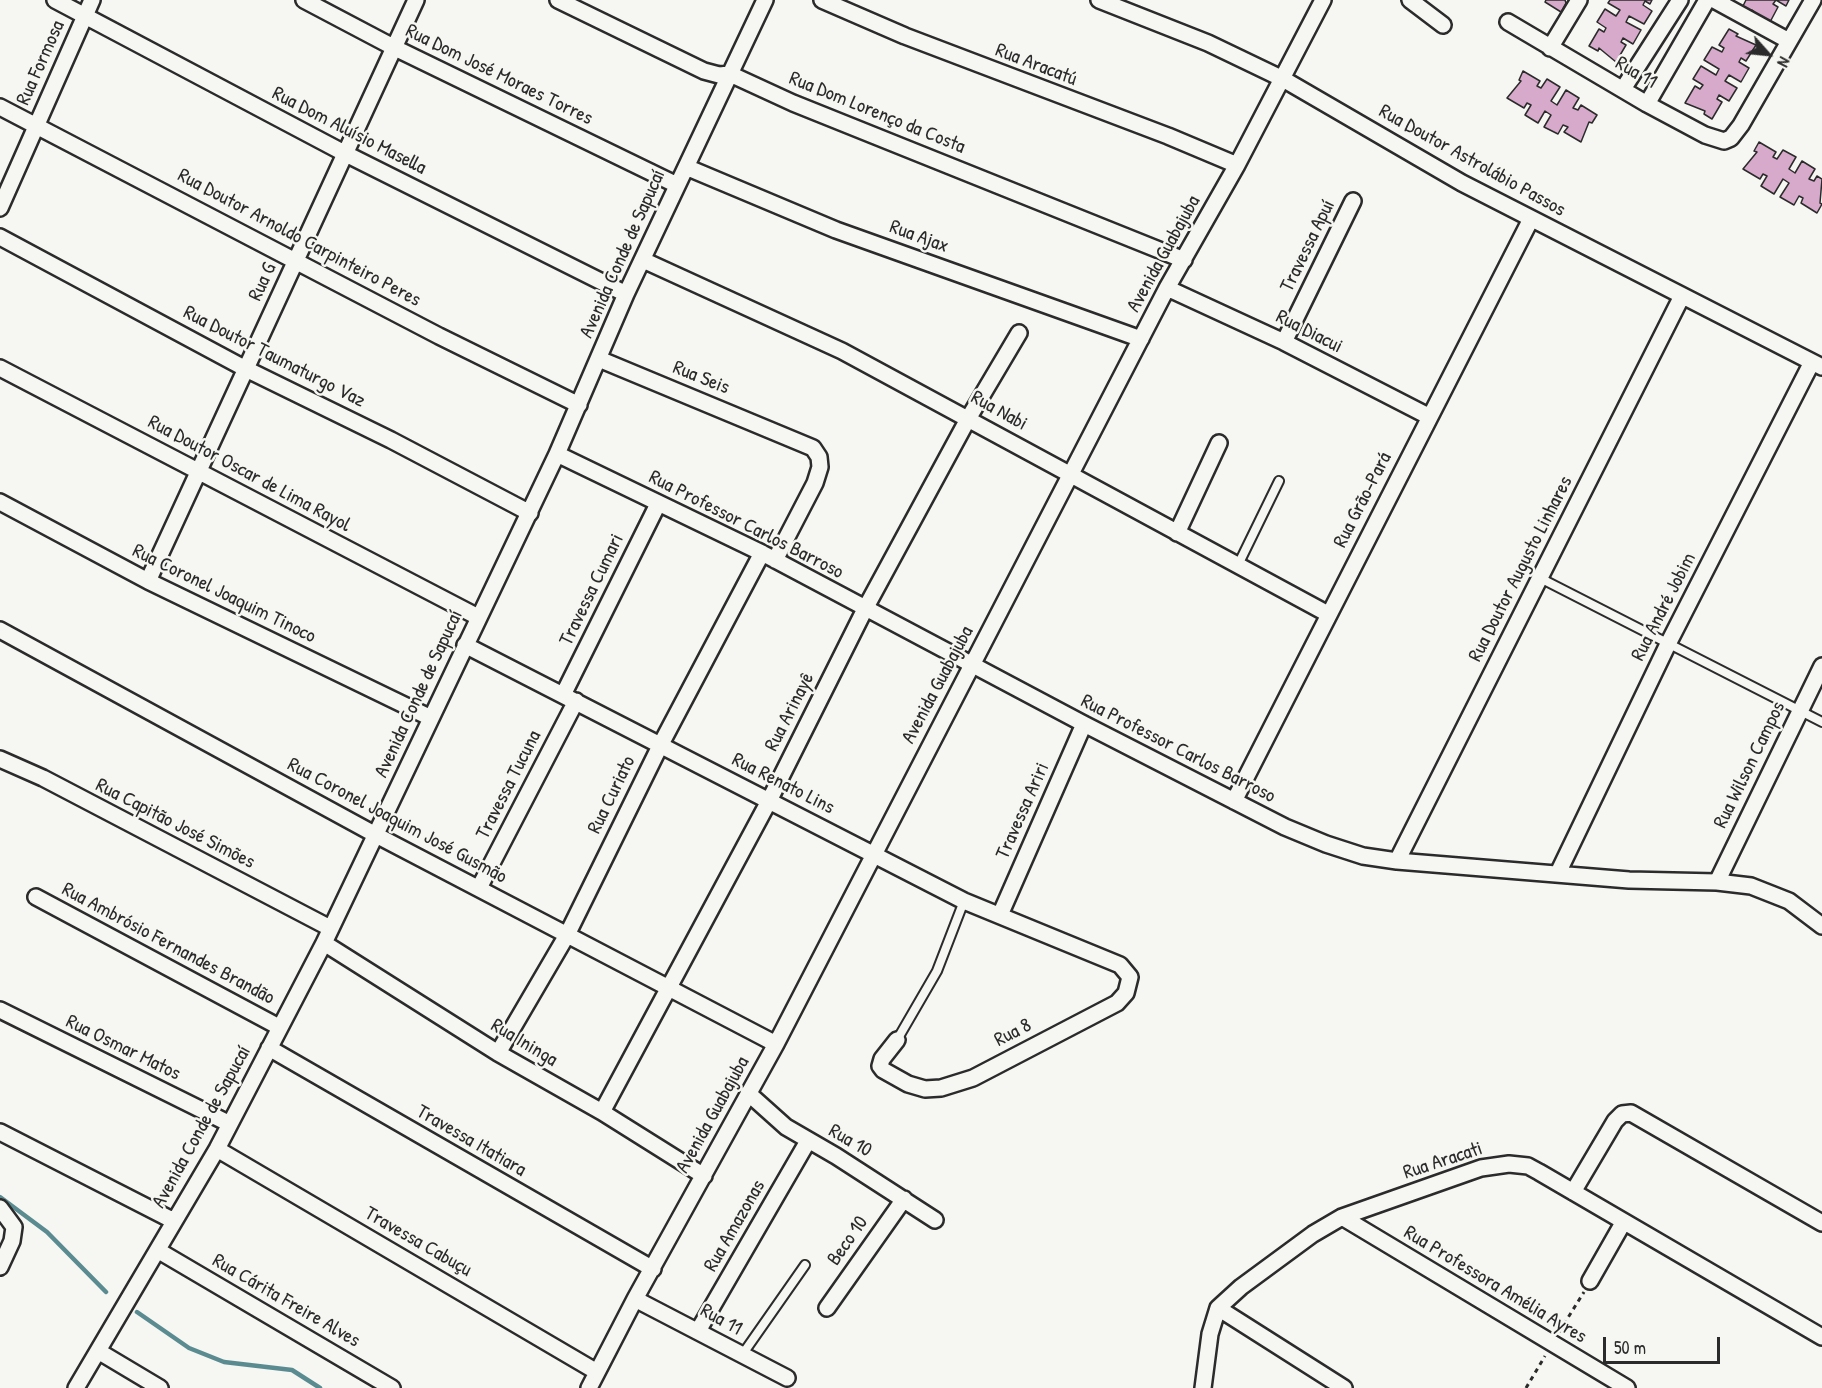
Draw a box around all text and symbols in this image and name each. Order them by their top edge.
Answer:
street label: Rua Formosa [12,17,70,109]
street label: Rua Dom José Moraes Torres [402,19,596,131]
north arrow [1738,24,1798,84]
street label: Rua Aracatú [992,39,1080,91]
street label: Rua 11 [1611,52,1661,94]
text: N [1772,53,1796,71]
street label: Rua Dom Lorenço da Costa [786,67,968,159]
street label: Rua Dom Aluísio Masella [268,82,430,180]
street label: Rua Doutor Astrolábio Passos [1375,100,1569,222]
street label: Rua Doutor Arnoldo Carpinteiro Peres [173,164,425,312]
street label: Avenida Conde de Sapucaí [575,166,671,342]
street label: Avenida Guabajuba [1122,191,1206,317]
street label: Travessa Apuí [1275,196,1341,296]
street label: Rua Ajax [886,215,952,259]
street label: Rua G [244,259,282,305]
street label: Rua Doutor Taumaturgo Vaz [179,301,369,413]
street label: Rua Diacui [1272,305,1346,359]
street label: Rua Seis [669,356,733,400]
street label: Rua Nabi [967,386,1031,436]
street label: Rua Doutor Oscar de Lima Rayol [144,410,354,538]
street label: Rua Grão-Pará [1329,448,1397,552]
street label: Rua Professor Carlos Barroso [645,465,847,585]
street label: Rua Doutor Augusto Linhares [1464,472,1578,666]
street label: Travessa Cumari [555,530,629,650]
street label: Rua Coronel Joaquim Tinoco [128,539,320,649]
street label: Rua André Jobim [1626,549,1702,665]
street label: Avenida Conde de Sapucaí [370,606,468,782]
street label: Avenida Guabajuba [897,622,979,748]
street label: Rua Arinayê [760,669,820,755]
street label: Rua Professor Carlos Barroso [1077,689,1279,809]
street label: Rua Wilson Campos [1709,698,1791,832]
street label: Travessa Tucuna [471,727,547,843]
street label: Rua Renato Lins [728,748,838,820]
street label: Rua Curiato [583,752,641,838]
street label: Rua Coronel Joaquim José Gusmão [283,753,511,889]
street label: Travessa Ariri [991,759,1055,863]
street label: Rua Capitão José Simões [91,773,259,875]
street label: Rua Ambrósio Fernandes Brandão [58,878,278,1010]
street label: Rua Osmar Matos [62,1010,184,1086]
street label: Rua Ininga [486,1014,562,1072]
street label: Rua 8 [991,1014,1035,1052]
street label: Avenida Conde de Sapucaí [147,1042,257,1212]
street label: Avenida Guabajuba [671,1052,755,1178]
street label: Travessa Itatiara [412,1100,530,1182]
street label: Rua 10 [824,1119,876,1163]
street label: Rua Aracati [1400,1137,1486,1185]
street label: Rua Amazonas [699,1176,771,1276]
street label: Travessa Cabuçu [360,1202,476,1282]
street label: Beco 10 [822,1212,874,1270]
street label: Rua Professora Amélia Ayres [1399,1221,1591,1349]
street label: Rua Cárita Freire Alves [208,1249,364,1353]
street label: Rua 11 [696,1299,746,1341]
scale bar [1606,1325,1723,1363]
text: 50 m [1614,1335,1646,1360]

